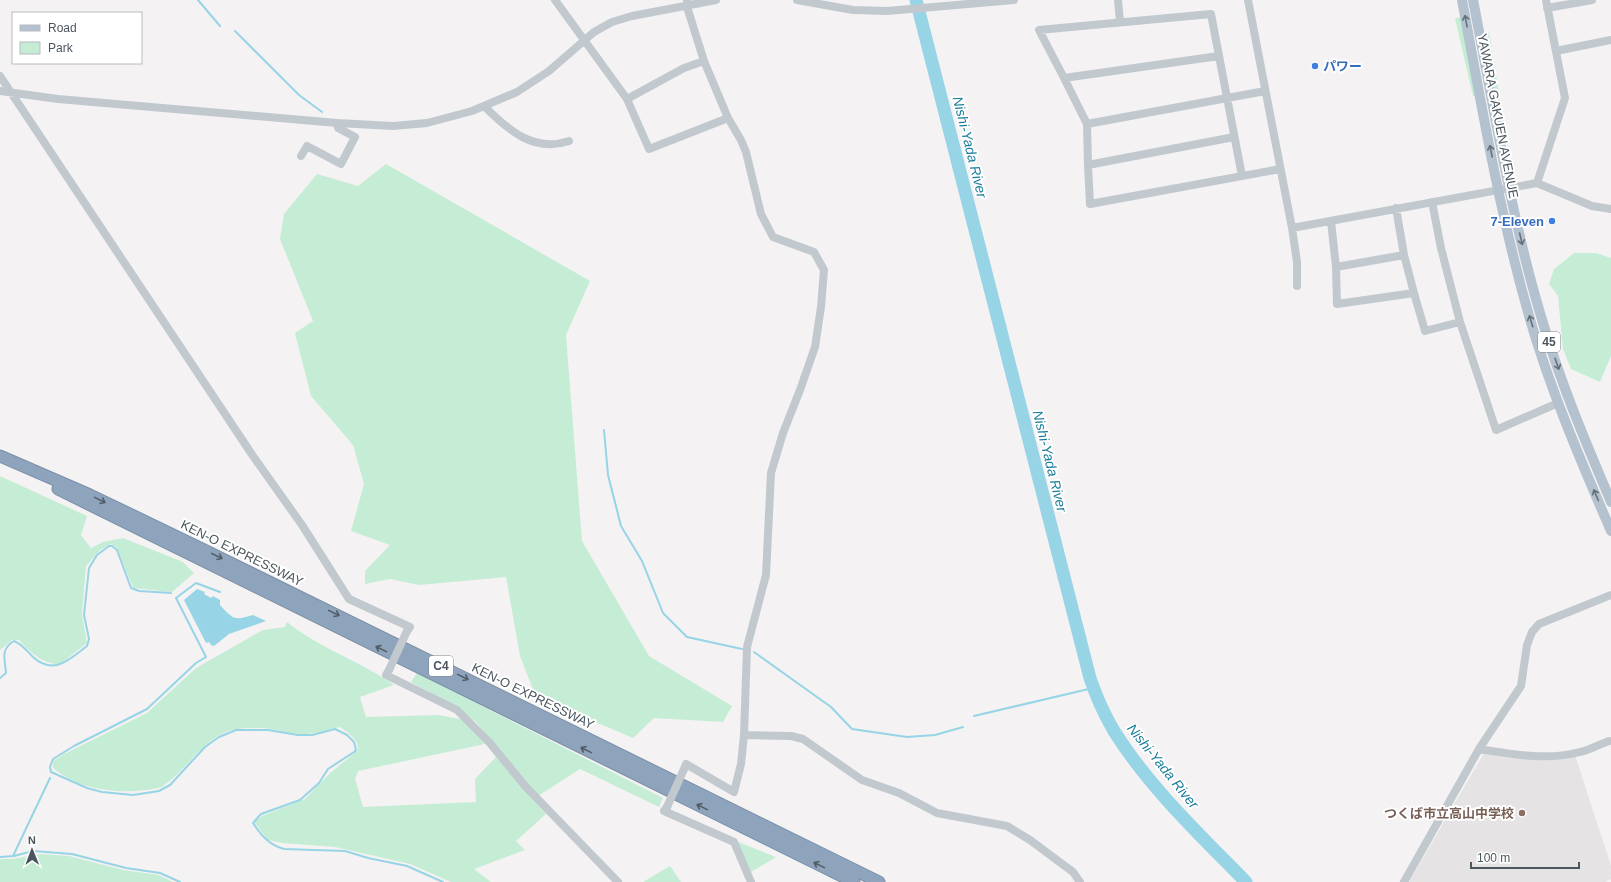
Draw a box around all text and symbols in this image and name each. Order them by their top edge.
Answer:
legend [12,12,142,64]
one-way arrow [1462,15,1470,28]
text: Road [48,21,77,35]
street label: YAWARA GAKUEN AVENUE [1475,32,1521,200]
text: Park [48,41,74,55]
place label: パワー [1323,59,1362,74]
marker: パワー [1310,61,1320,71]
water label: Nishi-Yada River [950,95,991,201]
one-way arrow [1487,145,1495,158]
place label: 7-Eleven [1491,214,1544,229]
marker: 7-Eleven [1547,216,1557,226]
one-way arrow [1517,233,1525,246]
one-way arrow [1527,314,1534,327]
road number: 45 [1538,332,1560,352]
one-way arrow [1553,358,1561,370]
water label: Nishi-Yada River [1030,409,1071,515]
one-way arrow [1591,489,1599,501]
one-way arrow [94,496,106,504]
street label: KEN-O EXPRESSWAY [178,517,306,589]
one-way arrow [211,553,223,560]
one-way arrow [327,610,339,617]
one-way arrow [376,645,388,652]
road number: C4 [429,656,453,676]
street label: KEN-O EXPRESSWAY [469,660,597,732]
one-way arrow [457,674,469,681]
water label: Nishi-Yada River [1124,721,1203,812]
one-way arrow [580,746,592,753]
one-way arrow [697,803,709,810]
place label: つくば市立高山中学校 [1384,806,1514,821]
marker: つくば市立高山中学校 [1517,808,1527,818]
north arrow [12,830,52,870]
text: N [28,834,36,846]
scale bar [1471,844,1579,870]
text: 100 m [1477,851,1510,865]
one-way arrow [813,861,825,868]

